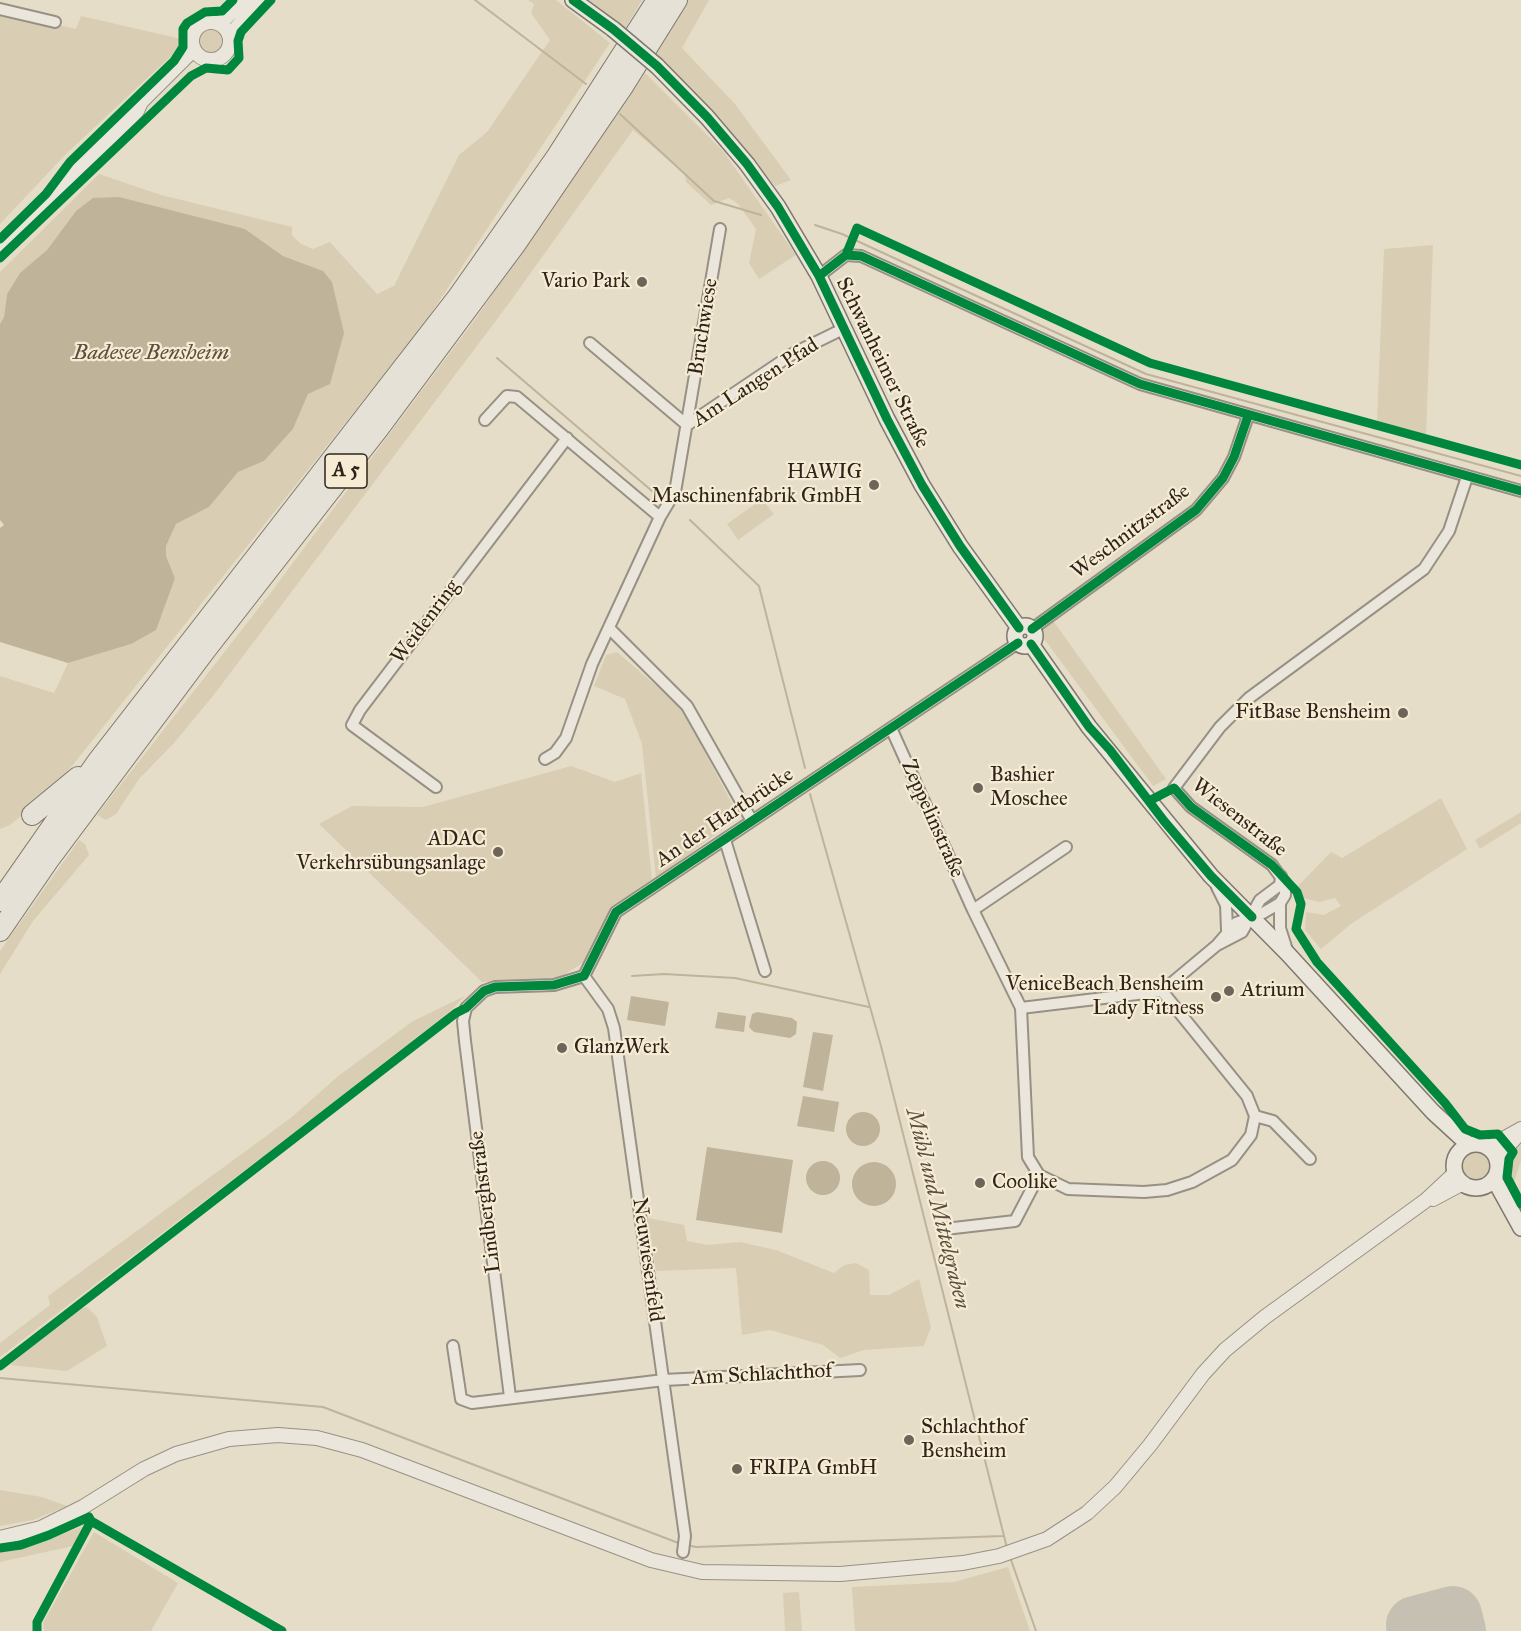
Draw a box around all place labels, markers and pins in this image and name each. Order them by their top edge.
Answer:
place label: Vario Park [541,269,630,295]
marker: Vario Park [635,275,649,289]
place label: HAWIG Maschinenfabrik GmbH [651,460,862,510]
marker: HAWIG Maschinenfabrik GmbH [867,478,881,492]
place label: FitBase Bensheim [1235,700,1391,726]
marker: FitBase Bensheim [1396,706,1410,720]
place label: Bashier Moschee [990,763,1068,813]
marker: Bashier Moschee [971,781,985,795]
place label: ADAC Verkehrsübungsanlage [296,827,486,877]
marker: ADAC Verkehrsübungsanlage [491,845,505,859]
place label: VeniceBeach Bensheim Lady Fitness [1006,972,1204,1022]
place label: Atrium [1241,978,1305,1004]
marker: Atrium [1222,984,1236,998]
marker: VeniceBeach Bensheim Lady Fitness [1209,990,1223,1004]
place label: GlanzWerk [574,1035,669,1061]
marker: GlanzWerk [555,1041,569,1055]
place label: Coolike [992,1170,1057,1196]
marker: Coolike [973,1176,987,1190]
place label: Schlachthof Bensheim [921,1415,1025,1465]
marker: Schlachthof Bensheim [902,1433,916,1447]
place label: FRIPA GmbH [749,1456,878,1482]
marker: FRIPA GmbH [730,1462,744,1476]

